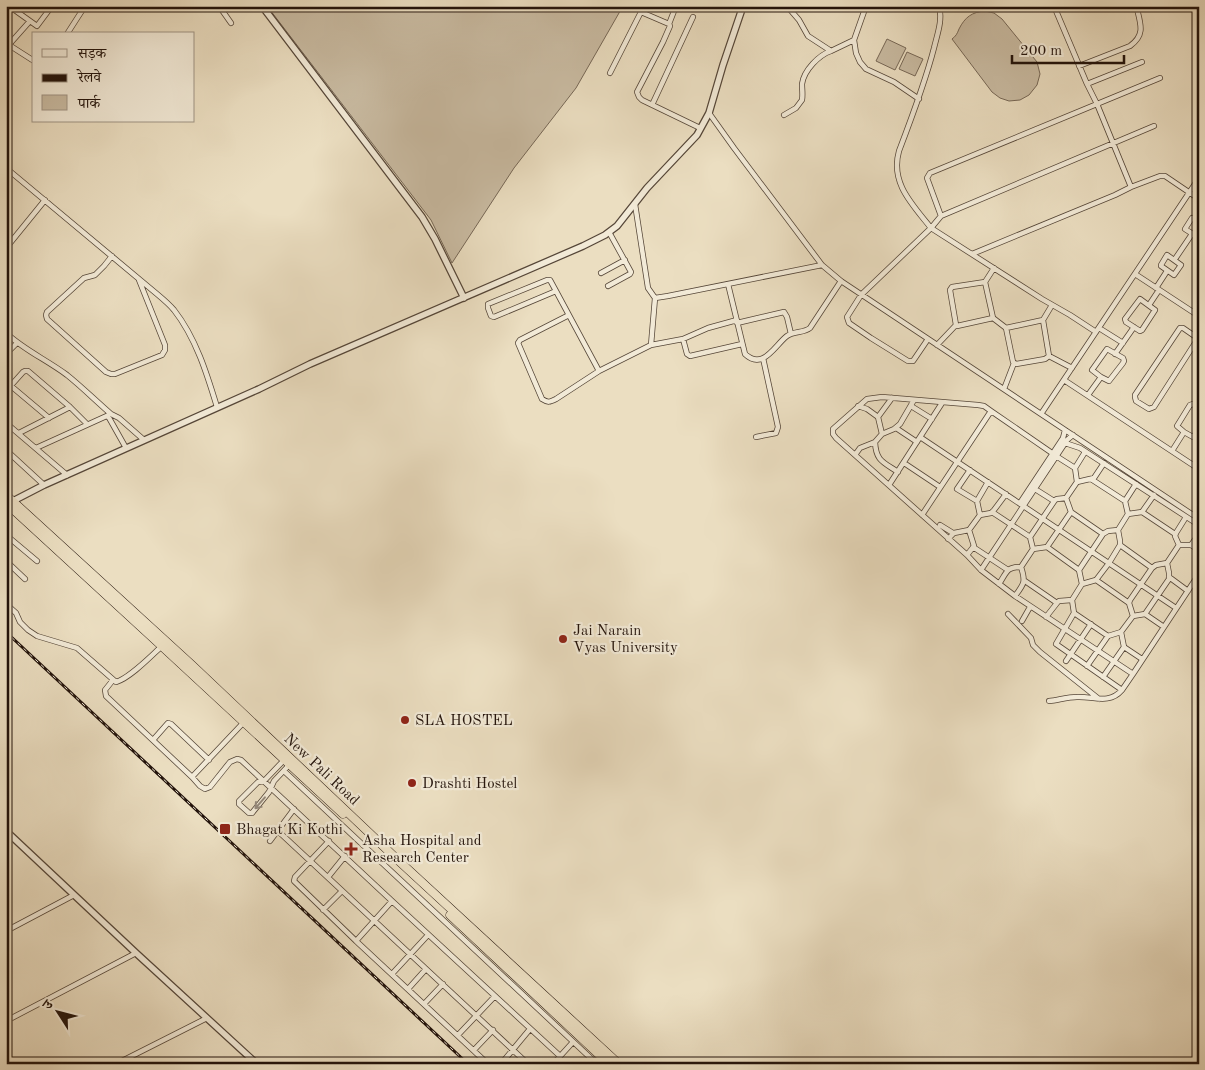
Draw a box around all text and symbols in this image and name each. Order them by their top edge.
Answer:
legend [32,32,195,122]
scale bar [1012,32,1125,64]
text: 200 m [1020,44,1062,59]
text: सड़क [77,47,107,62]
text: रेलवे [76,68,102,86]
text: पार्क [77,94,101,112]
place label: Jai Narain Vyas University [573,624,678,656]
marker: Jai Narain Vyas University [557,633,569,645]
marker: SLA HOSTEL [399,714,411,726]
place label: SLA HOSTEL [415,714,513,729]
street label: New Pali Road [280,732,362,809]
marker: Drashti Hostel [406,777,418,789]
place label: Drashti Hostel [422,777,517,792]
one-way arrow [255,796,266,809]
marker: Bhagat Ki Kothi [218,822,232,836]
place label: Bhagat Ki Kothi [236,823,343,838]
place label: Asha Hospital and Research Center [362,834,482,866]
marker: Asha Hospital and Research Center [344,842,358,856]
north arrow [32,988,82,1038]
text: उ [40,997,57,1013]

